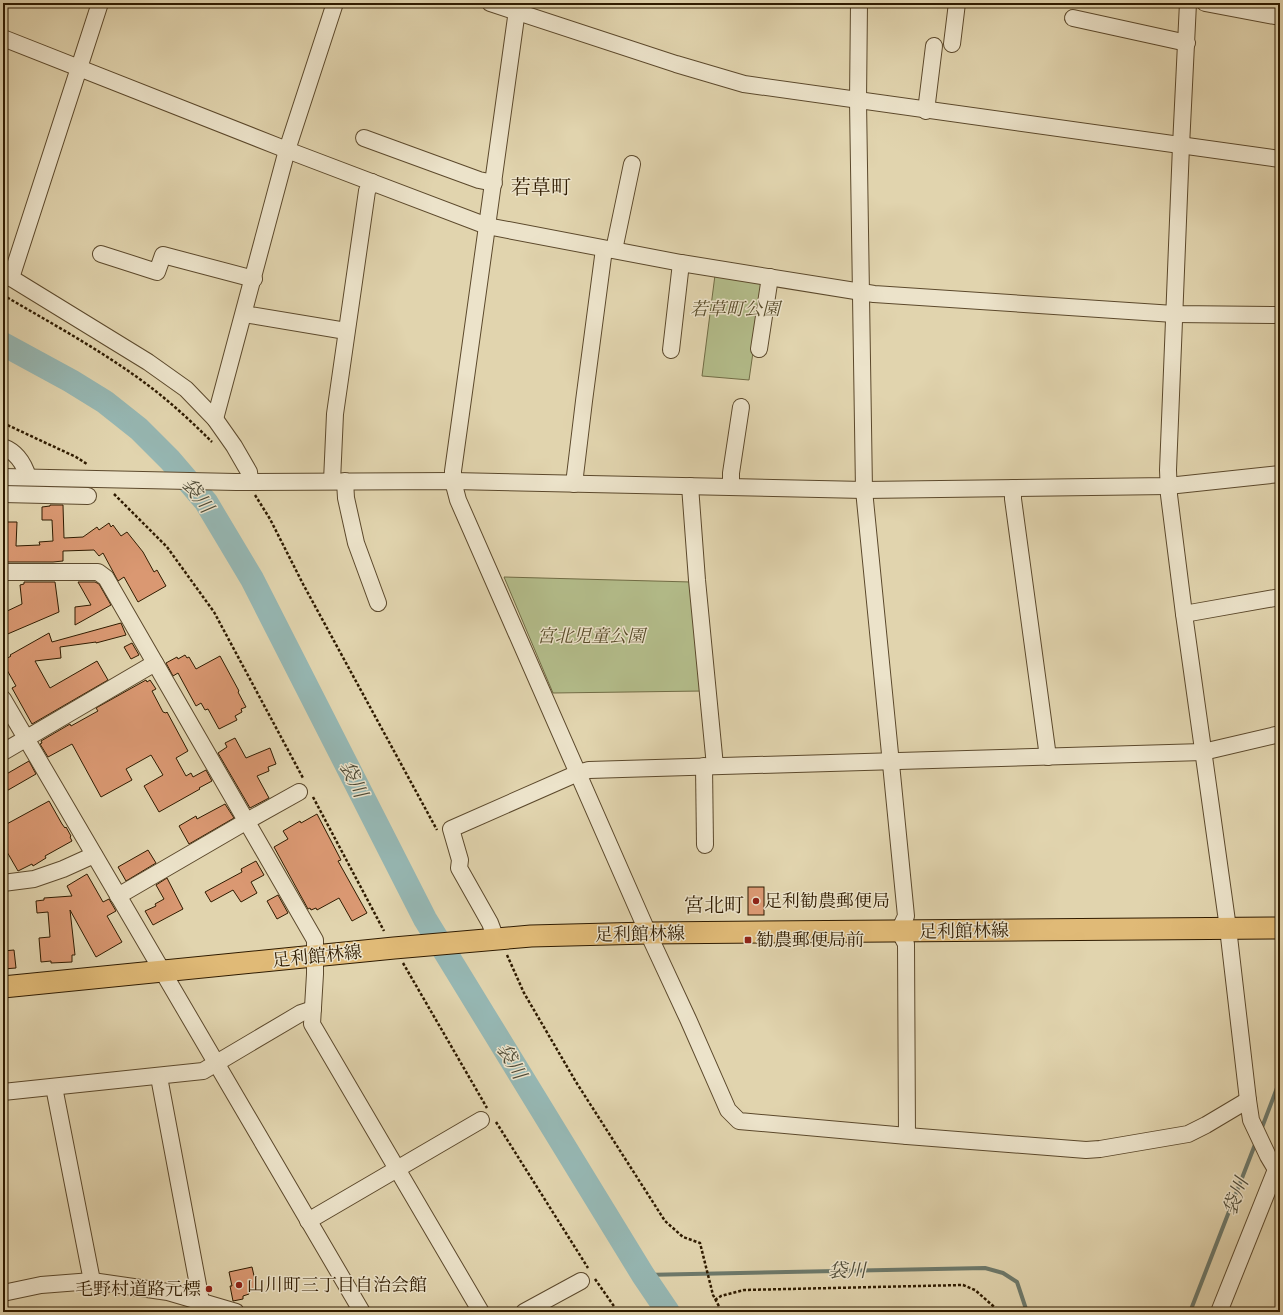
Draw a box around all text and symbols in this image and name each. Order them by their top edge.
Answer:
district label: 若草町 [511,174,571,200]
park label: 若草町公園 [690,297,783,320]
water label: 袋川 [176,473,220,520]
park label: 宮北児童公園 [537,624,648,647]
water label: 袋川 [334,757,374,804]
place label: 足利勧農郵便局 [764,889,890,912]
district label: 宮北町 [684,892,744,918]
marker: 足利勧農郵便局 [751,896,761,906]
street label: 足利館林線 [919,918,1009,943]
street label: 足利館林線 [595,921,685,946]
place label: 勧農郵便局前 [756,928,864,951]
marker: 勧農郵便局前 [743,935,753,945]
street label: 足利館林線 [271,939,363,972]
water label: 袋川 [491,1039,533,1086]
water label: 袋川 [1217,1172,1255,1218]
water label: 袋川 [828,1258,868,1283]
place label: 山川町三丁目自治会館 [247,1273,427,1296]
place label: 毛野村道路元標 [75,1277,201,1300]
marker: 山川町三丁目自治会館 [234,1280,244,1290]
marker: 毛野村道路元標 [204,1284,214,1294]

